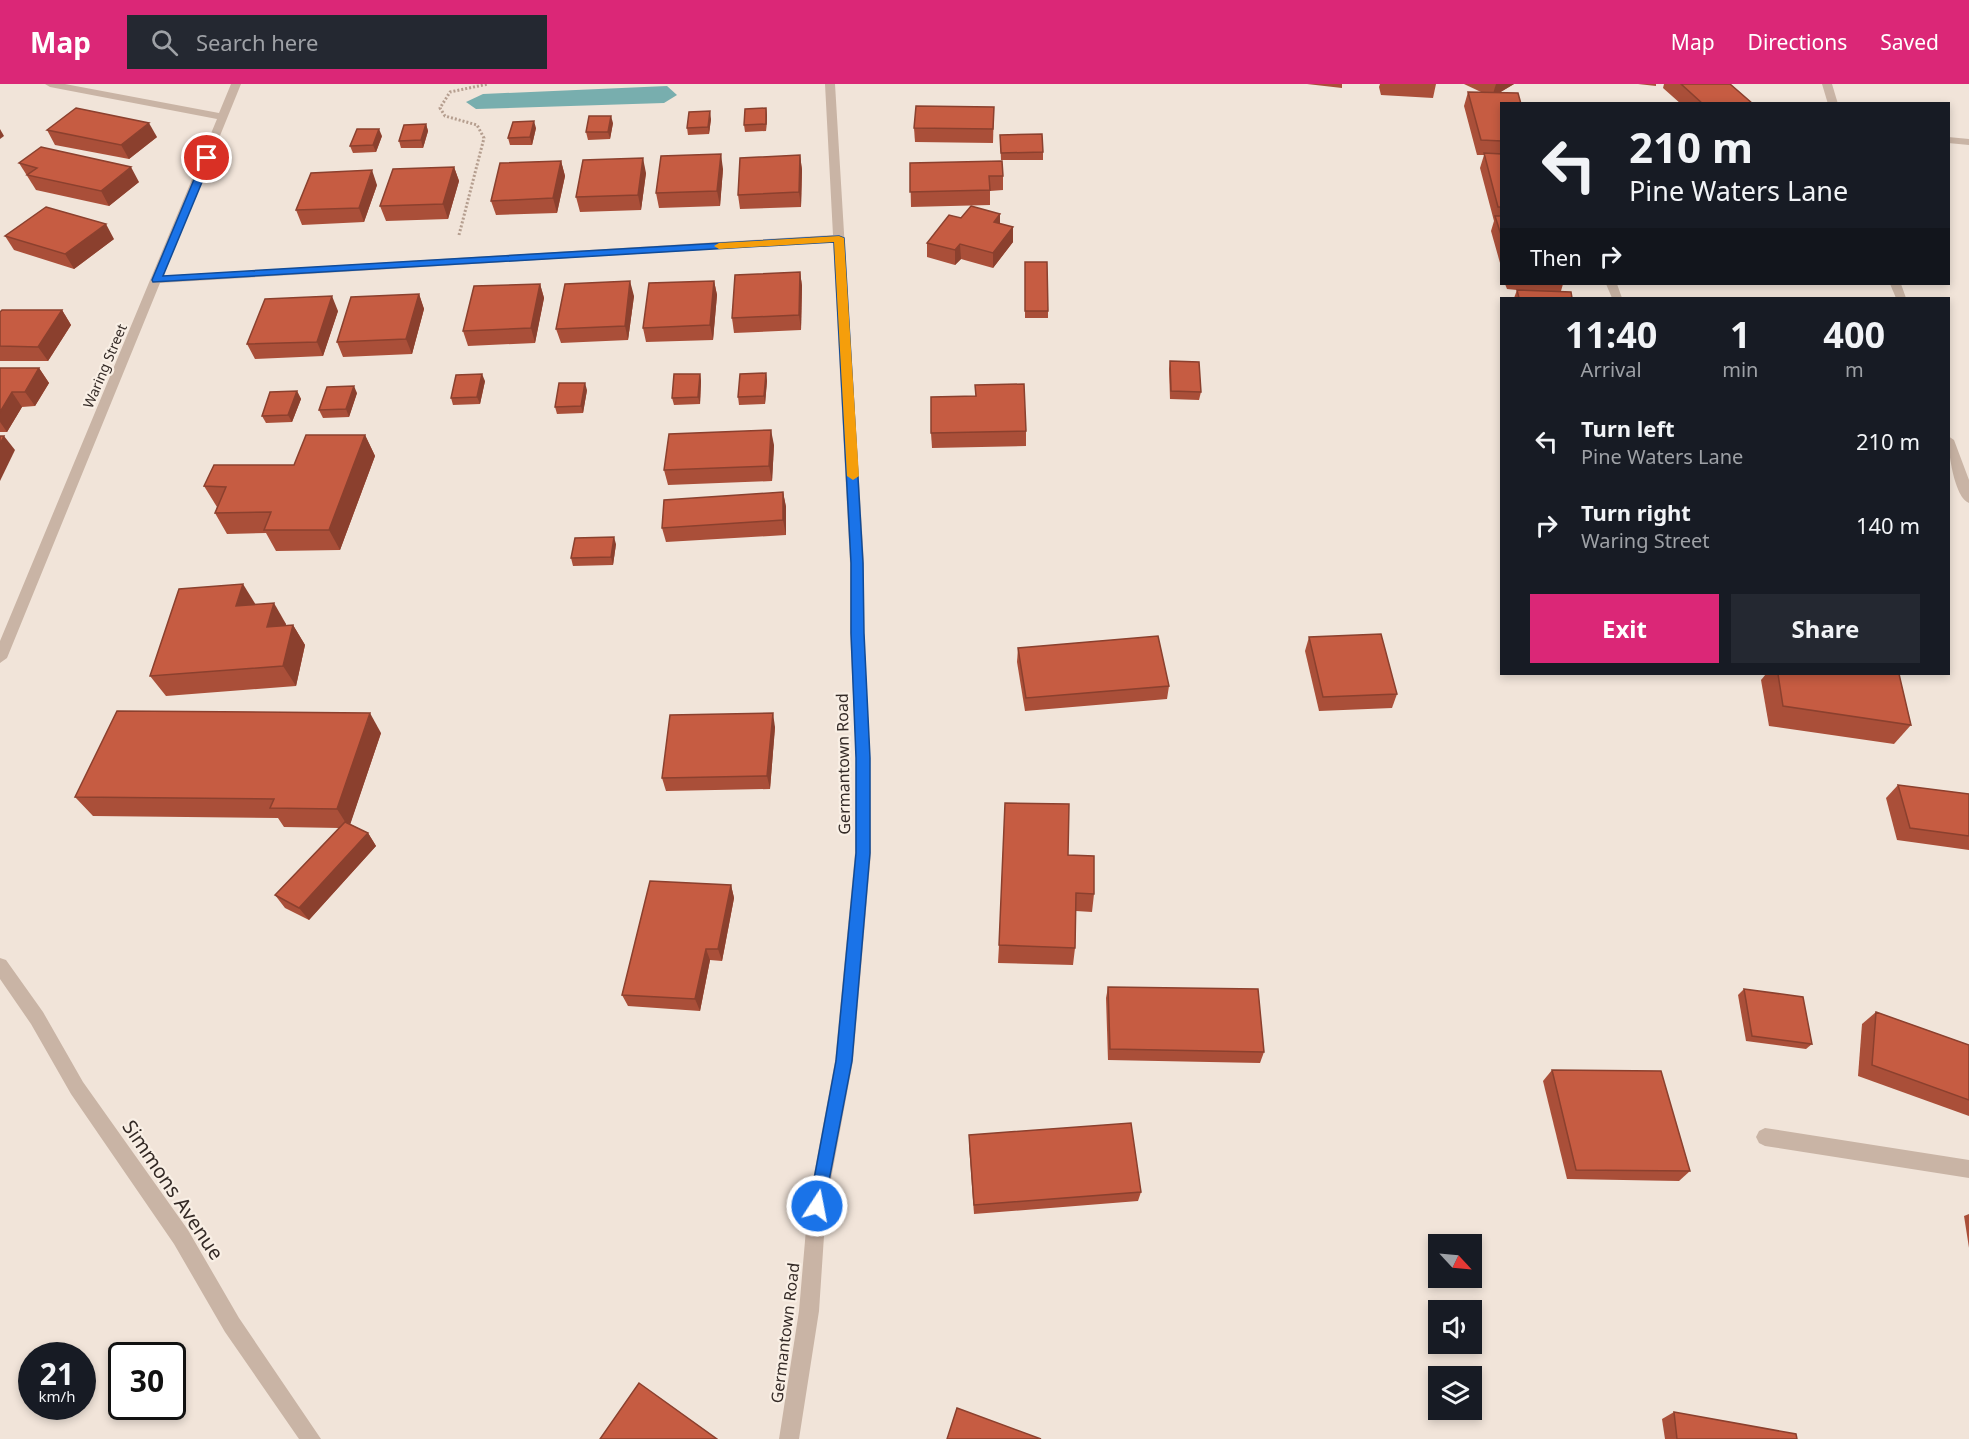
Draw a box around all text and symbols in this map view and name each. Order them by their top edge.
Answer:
search box [127,15,547,69]
text: Map [30,23,91,61]
icon: search [148,26,181,59]
text: Search here [196,27,318,57]
text: Map [1671,28,1715,56]
text: Directions [1748,28,1847,56]
text: Saved [1880,28,1939,56]
text: 210 m [1629,118,1753,175]
icon: left [1530,126,1608,204]
pin [181,132,232,183]
icon: arrive [190,141,223,174]
text: Pine Waters Lane [1629,172,1848,209]
icon: right [1594,240,1627,273]
text: Then [1530,242,1582,272]
text: 11:40 [1565,310,1657,359]
text: 1 [1730,310,1751,359]
text: 400 [1823,310,1885,359]
street label: Waring Street [78,321,131,411]
text: Arrival [1581,356,1642,383]
text: min [1722,356,1758,383]
text: m [1845,356,1864,383]
text: Turn left [1581,413,1675,443]
icon: left [1530,425,1563,458]
text: 210 m [1856,426,1920,456]
text: Pine Waters Lane [1581,443,1743,470]
text: Turn right [1581,497,1691,527]
icon: right [1530,509,1563,542]
text: 140 m [1856,510,1920,540]
text: Waring Street [1581,527,1710,554]
button: Exit [1530,594,1719,663]
button: Share [1731,594,1920,663]
street label: Germantown Road [831,693,855,835]
street label: Simmons Avenue [117,1115,230,1265]
position arrow [785,1174,849,1238]
north arrow [1428,1234,1482,1288]
map controls [1428,1234,1482,1420]
street label: Germantown Road [765,1262,805,1404]
button: sound [1428,1300,1482,1354]
speed limit sign: 30 [108,1342,186,1420]
text: 21 [40,1353,74,1394]
button: layers [1428,1366,1482,1420]
text: km/h [39,1386,75,1406]

